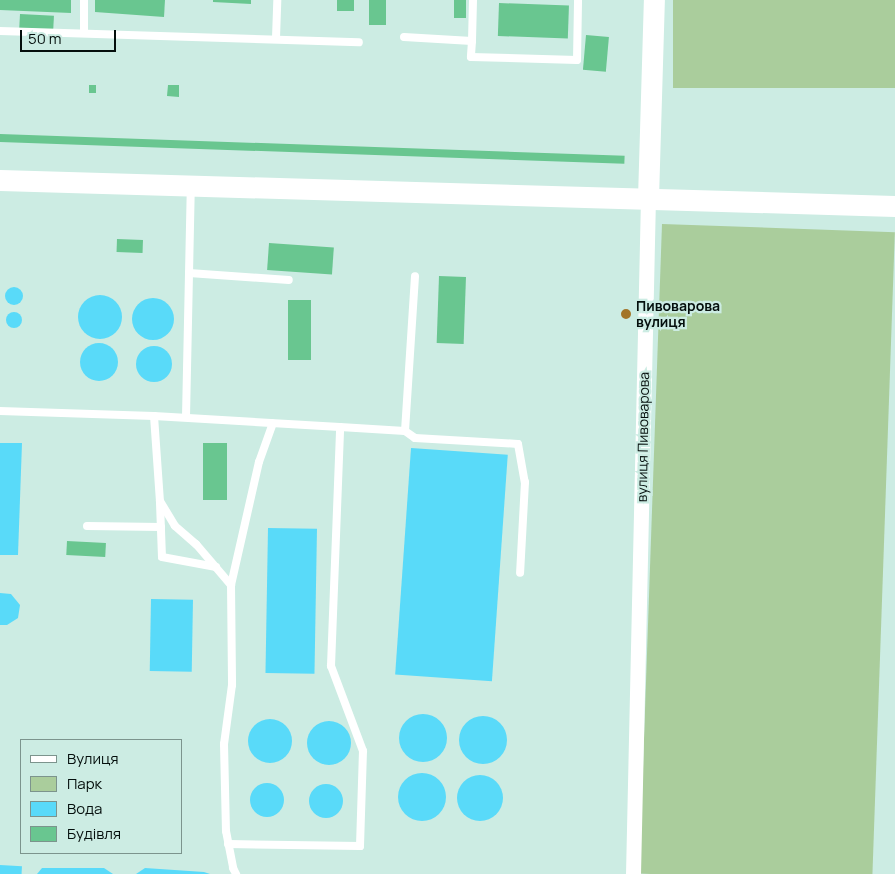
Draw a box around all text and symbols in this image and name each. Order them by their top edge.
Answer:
scale bar [22,20,119,52]
text: 50 m [28,28,62,49]
place label: Пивоварова вулиця [636,298,720,331]
marker: Пивоварова вулиця [620,308,632,320]
street label: вулиця Пивоварова [633,372,653,502]
legend [20,739,182,854]
text: Вулиця [67,748,119,769]
text: Парк [67,773,102,794]
text: Вода [67,798,102,819]
text: Будівля [67,823,121,844]

